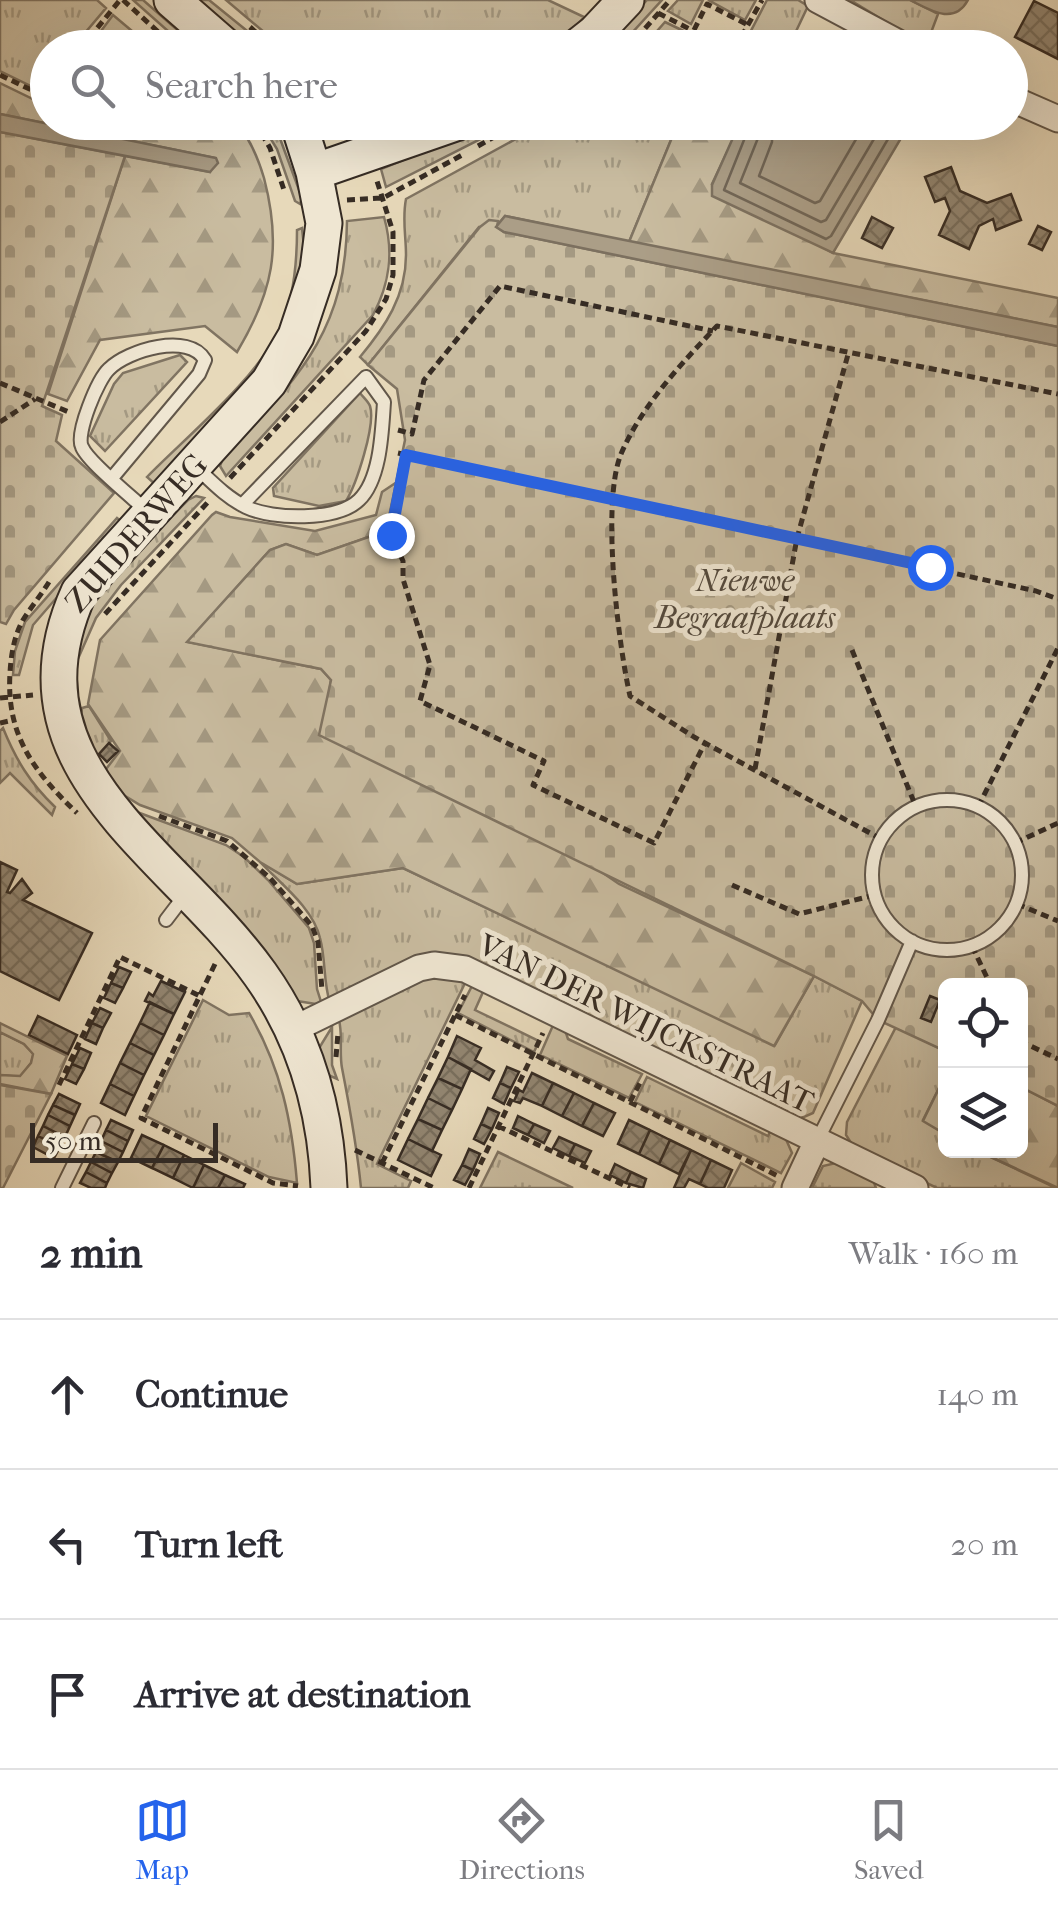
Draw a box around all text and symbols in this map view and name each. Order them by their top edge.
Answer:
search box [30,30,1028,140]
icon: search [65,58,120,113]
text: Search here [145,63,338,108]
street label: ZUIDERWEG [58,447,215,620]
route end [369,513,415,559]
route start [908,545,954,591]
park label: Nieuwe Begraafplaats [653,562,837,636]
street label: VAN DER WIJCKSTRAAT [471,926,820,1121]
map controls [938,978,1028,1158]
button: locate [938,978,1028,1068]
button: layers [938,1068,1028,1158]
scale bar [30,1118,218,1162]
text: 50 m [45,1124,102,1157]
text: 2 min [40,1229,142,1278]
text: Walk · 160 m [849,1235,1018,1272]
icon: ahead [40,1367,95,1422]
text: Continue [135,1372,288,1417]
text: 140 m [937,1376,1018,1413]
icon: left [40,1517,95,1572]
text: Turn left [135,1522,283,1567]
text: 20 m [950,1526,1018,1563]
icon: arrive [40,1667,95,1722]
text: Arrive at destination [135,1672,471,1717]
tab: Map [135,1793,190,1886]
tab: Directions [459,1793,585,1886]
tab: Saved [854,1793,923,1886]

